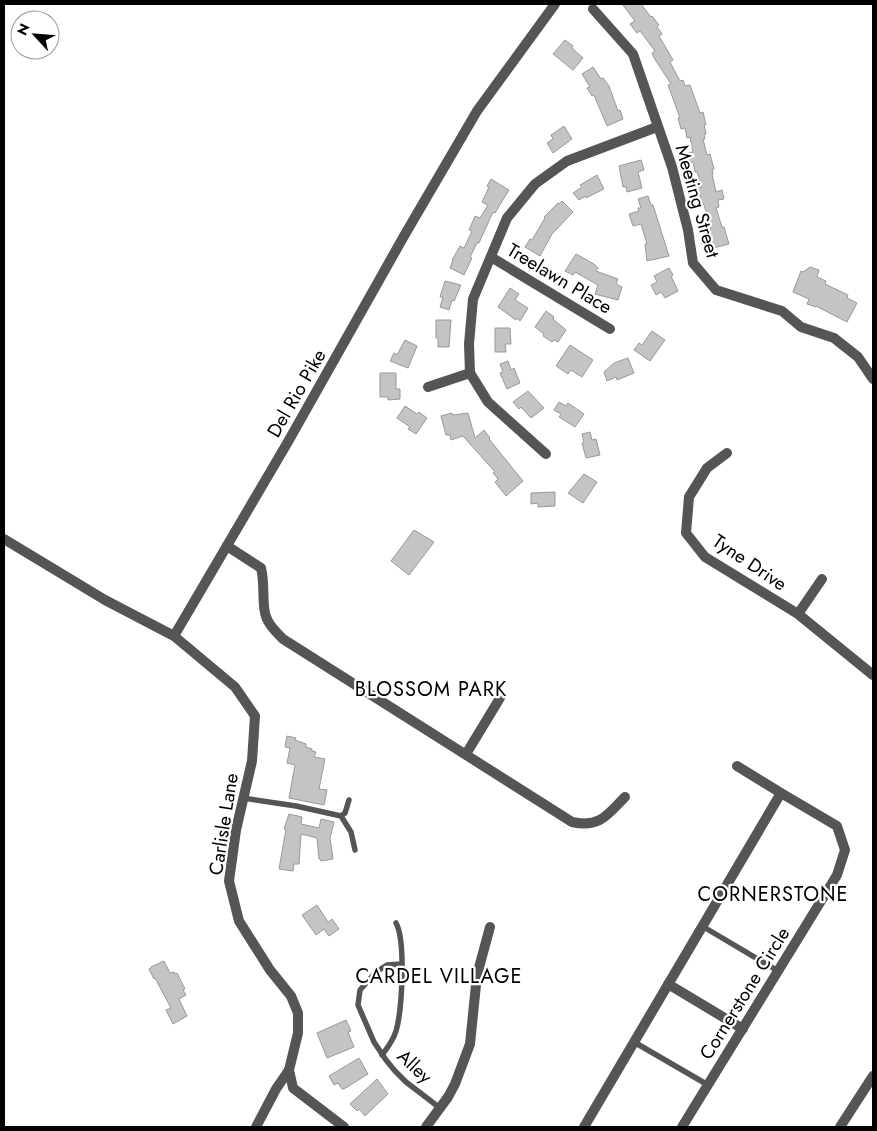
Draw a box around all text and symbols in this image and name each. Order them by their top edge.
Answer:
north arrow [10,10,60,60]
text: N [12,20,35,39]
street label: Meeting Street [669,142,727,261]
street label: Treelawn Place [502,236,617,320]
street label: Del Rio Pike [260,344,333,442]
street label: Tyne Drive [707,528,792,597]
district label: BLOSSOM PARK [355,675,507,704]
street label: Carlisle Lane [202,771,245,877]
district label: CORNERSTONE [698,880,848,909]
street label: Cornerstone Circle [693,922,796,1065]
district label: CARDEL VILLAGE [355,962,523,991]
street label: Alley [391,1043,439,1090]

